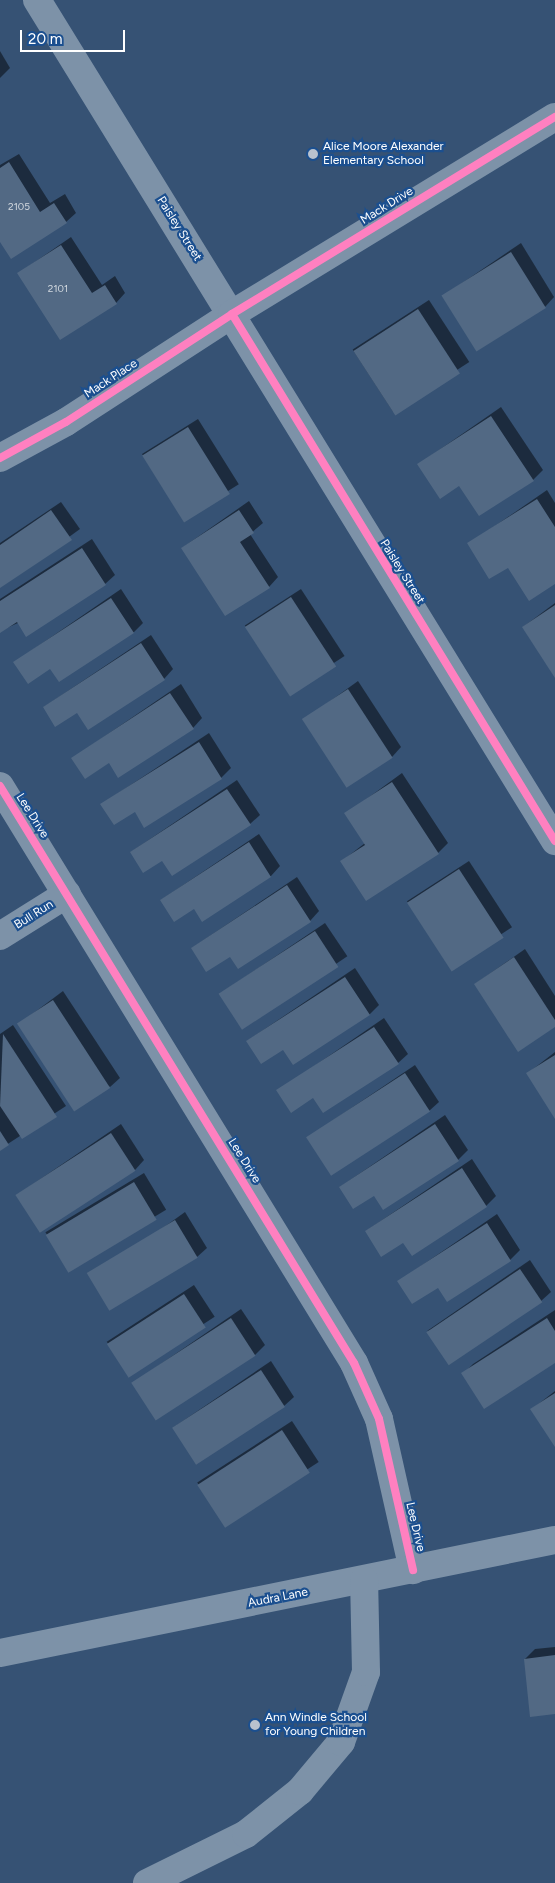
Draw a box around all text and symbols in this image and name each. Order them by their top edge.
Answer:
scale bar [22,20,128,52]
text: 20 m [28,30,62,48]
place label: Alice Moore Alexander Elementary School [323,140,444,168]
marker: Alice Moore Alexander Elementary School [307,148,319,160]
street label: Mack Drive [358,184,416,228]
street label: Paisley Street [153,194,205,264]
house number: 2105 [8,201,30,213]
house number: 2101 [48,283,68,295]
street label: Mack Place [82,357,140,401]
street label: Paisley Street [376,537,428,607]
street label: Lee Drive [13,791,51,841]
street label: Bull Run [12,897,56,933]
street label: Lee Drive [225,1136,263,1186]
street label: Lee Drive [402,1501,428,1553]
street label: Audra Lane [247,1585,309,1611]
place label: Ann Windle School for Young Children [265,1711,367,1739]
marker: Ann Windle School for Young Children [249,1719,261,1731]

